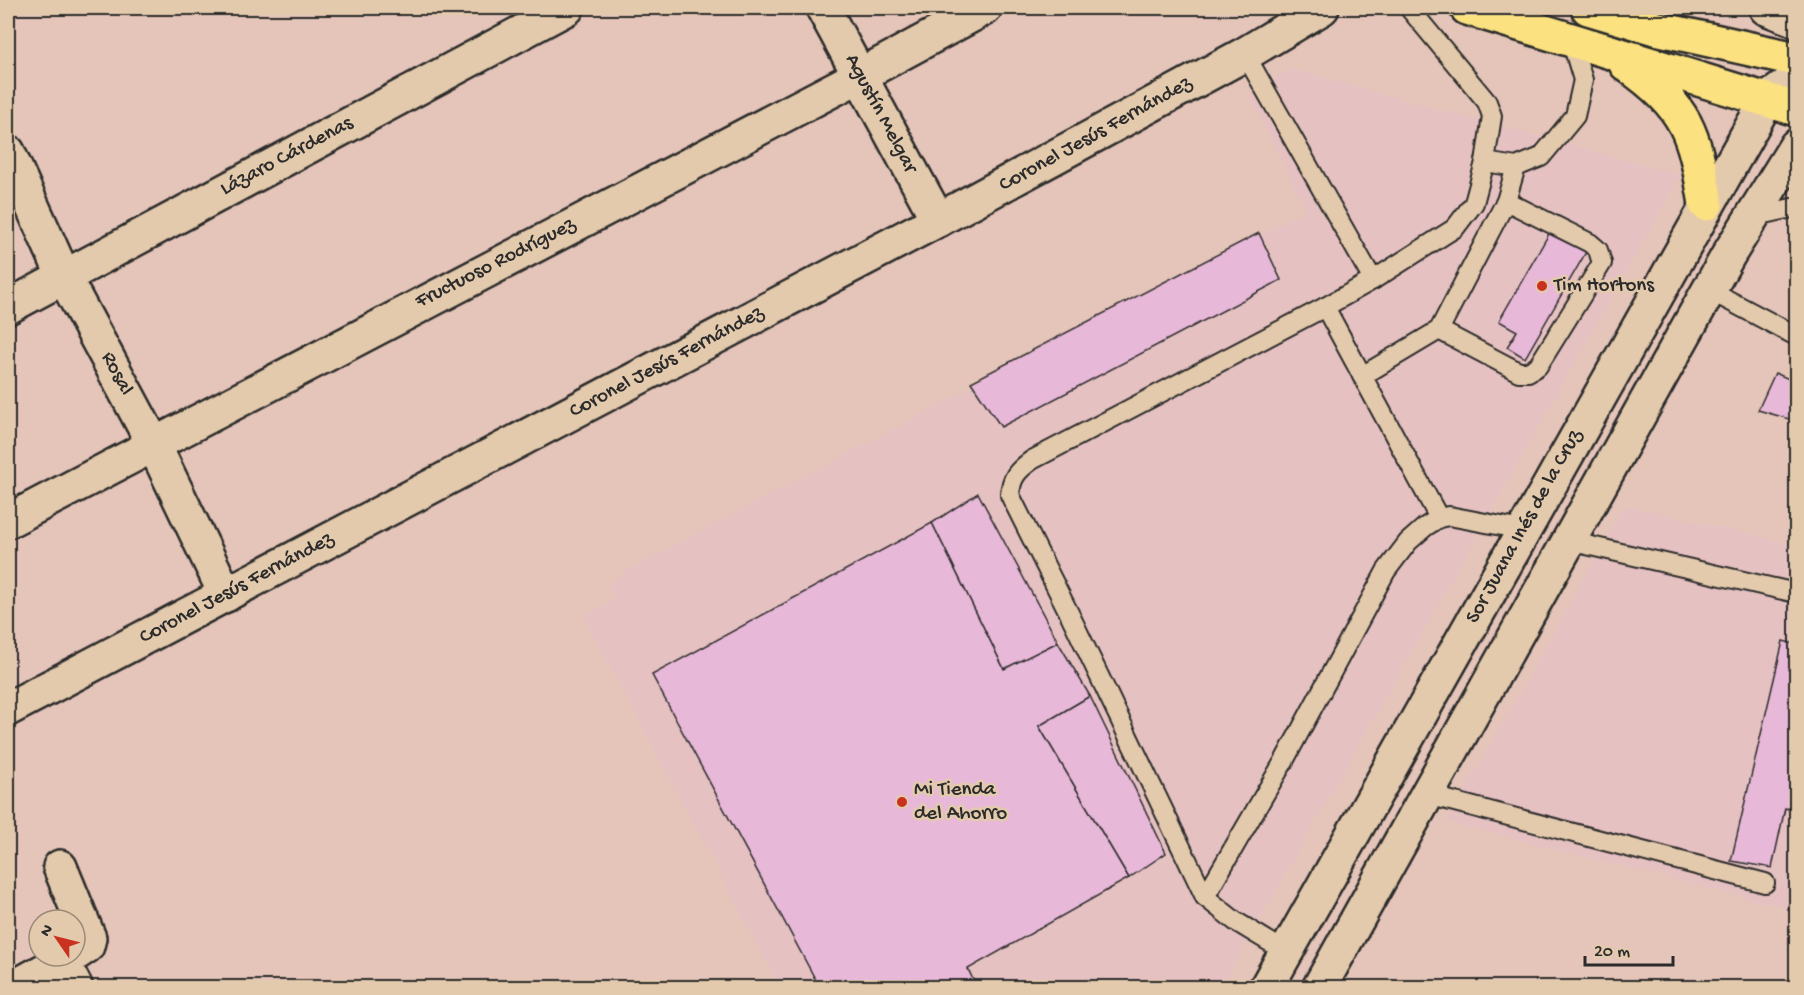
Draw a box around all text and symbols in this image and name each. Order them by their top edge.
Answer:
street label: Agustín Melgar [838,50,923,179]
street label: Coronel Jesús Fernández [995,71,1197,198]
street label: Lázaro Cárdenas [216,111,359,202]
street label: Fructuoso Rodríguez [411,213,581,316]
place label: Tim Hortons [1553,274,1655,299]
marker: Tim Hortons [1535,279,1549,293]
street label: Coronel Jesús Fernández [566,301,769,425]
street label: Rosal [94,348,138,400]
street label: Sor Juana Inés de la Cruz [1461,425,1589,628]
street label: Coronel Jesús Fernández [136,527,339,651]
place label: Mi Tienda del Ahorro [914,778,1007,827]
marker: Mi Tienda del Ahorro [895,795,909,809]
north arrow [27,908,87,968]
text: N [37,921,59,941]
scale bar [1585,929,1674,967]
text: 20 m [1594,942,1630,963]

